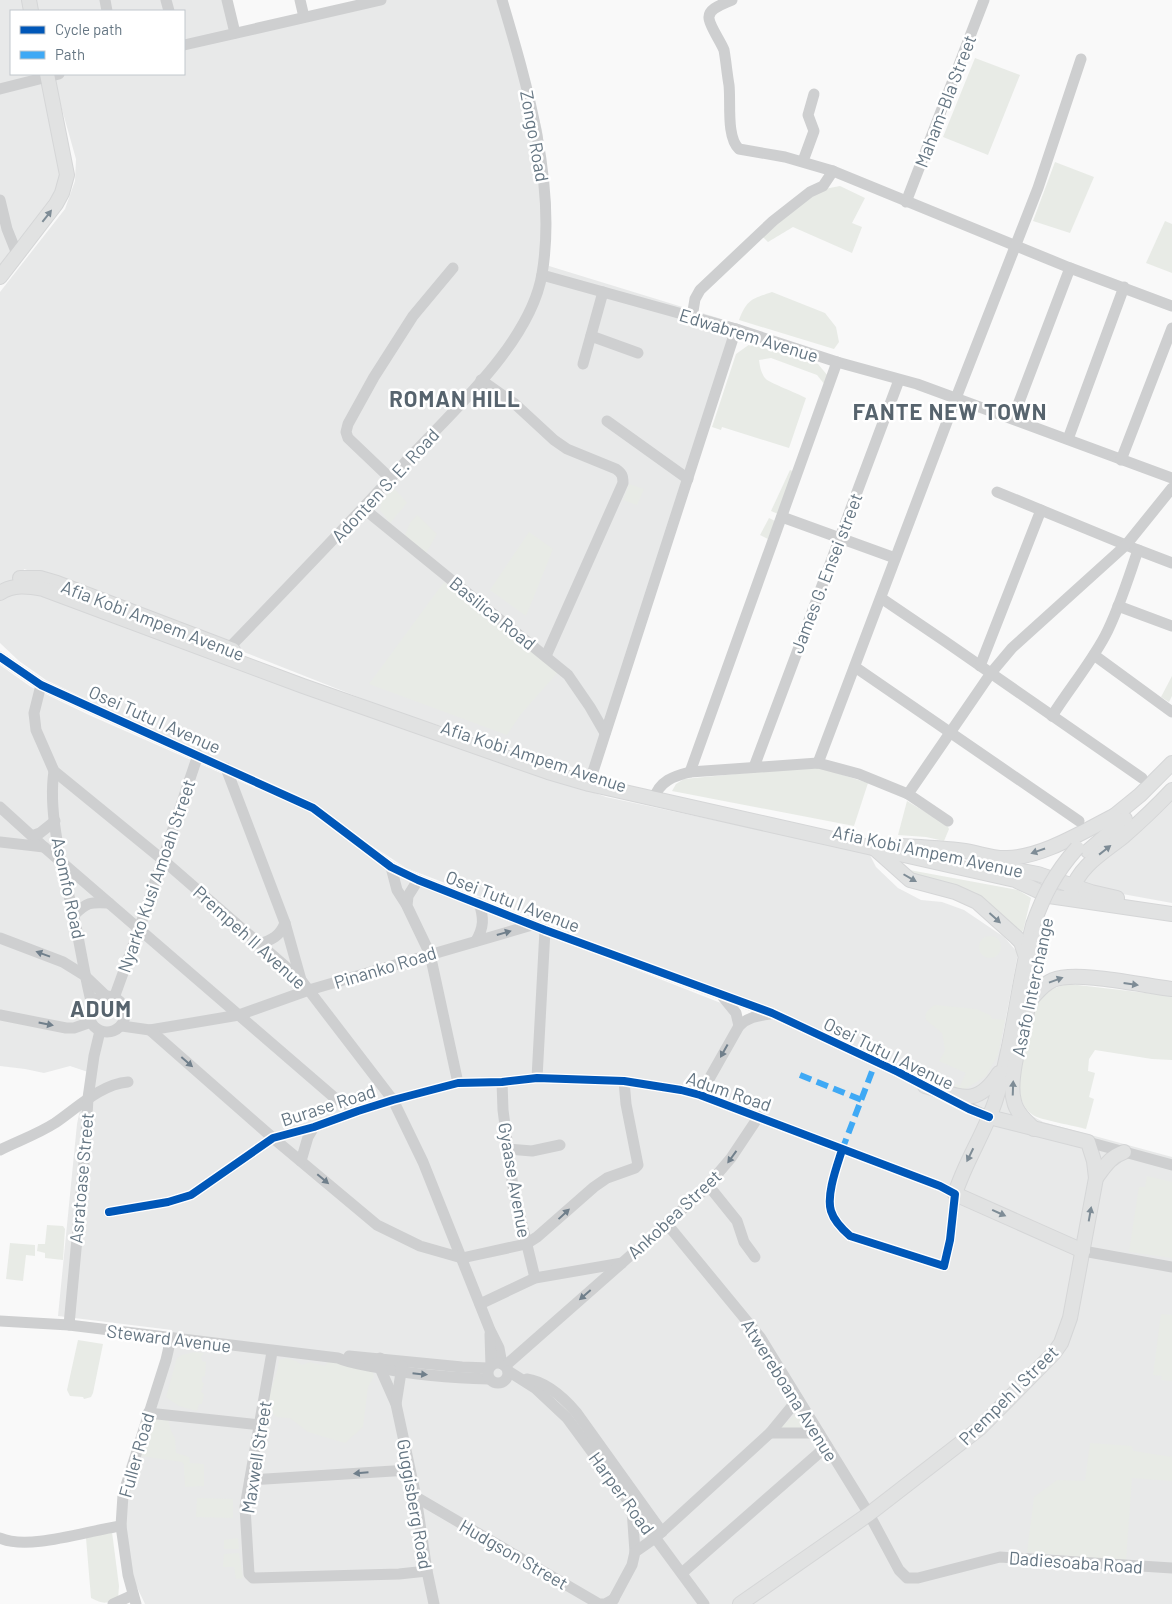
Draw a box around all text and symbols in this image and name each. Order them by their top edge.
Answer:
legend [10,10,185,75]
text: Cycle path [55,20,122,38]
street label: Maham-Bla Street [910,32,980,170]
text: Path [55,45,85,63]
street label: Zongo Road [516,89,554,183]
one-way arrow [42,209,52,223]
street label: Edwabrem Avenue [677,303,821,367]
district label: ROMAN HILL [389,385,521,411]
district label: FANTE NEW TOWN [853,398,1047,424]
street label: Adonten S. E. Road [327,424,443,546]
street label: James G. Ensei street [785,490,867,656]
street label: Basilica Road [446,572,540,654]
street label: Afia Kobi Ampem Avenue [58,575,248,665]
street label: Osei Tutu I Avenue [86,680,224,758]
street label: Afia Kobi Ampem Avenue [438,716,630,796]
street label: Nyarko Kusi Amoah Street [113,777,199,975]
street label: Afia Kobi Ampem Avenue [831,820,1025,882]
street label: Asomfo Road [48,835,90,941]
one-way arrow [1099,845,1112,856]
one-way arrow [1030,848,1045,856]
street label: Osei Tutu I Avenue [443,865,583,937]
one-way arrow [903,874,916,883]
street label: Prempeh II Avenue [189,881,311,993]
one-way arrow [989,912,1001,924]
street label: Asafo Interchange [1007,915,1057,1059]
one-way arrow [497,928,512,936]
street label: Pinanko Road [331,941,439,993]
one-way arrow [35,950,50,958]
one-way arrow [1049,976,1064,984]
one-way arrow [1123,980,1139,988]
district label: ADUM [70,995,132,1021]
street label: Osei Tutu I Avenue [820,1012,958,1094]
one-way arrow [38,1020,53,1028]
one-way arrow [720,1045,729,1058]
one-way arrow [180,1056,192,1068]
street label: Adum Road [684,1066,774,1116]
street label: Burase Road [278,1079,378,1131]
one-way arrow [1009,1080,1017,1096]
street label: Asratoase Street [64,1112,98,1244]
street label: Gyaase Avenue [494,1121,536,1239]
one-way arrow [966,1148,974,1162]
one-way arrow [726,1150,737,1163]
street label: Ankobea Street [623,1165,725,1263]
one-way arrow [316,1174,329,1185]
one-way arrow [1086,1206,1094,1222]
one-way arrow [558,1208,570,1220]
one-way arrow [992,1209,1006,1217]
one-way arrow [579,1290,592,1301]
street label: Atwereboana Avenue [737,1315,843,1465]
street label: Steward Avenue [106,1319,232,1357]
street label: Prempeh I Street [954,1341,1062,1449]
one-way arrow [412,1370,428,1378]
street label: Maxwell Street [236,1399,276,1515]
street label: Fuller Road [113,1410,159,1500]
street label: Guggisberg Road [393,1437,437,1571]
street label: Harper Road [585,1447,659,1539]
one-way arrow [352,1469,368,1477]
street label: Hudgson Street [456,1514,572,1594]
street label: Dadiesoaba Road [1008,1546,1144,1578]

